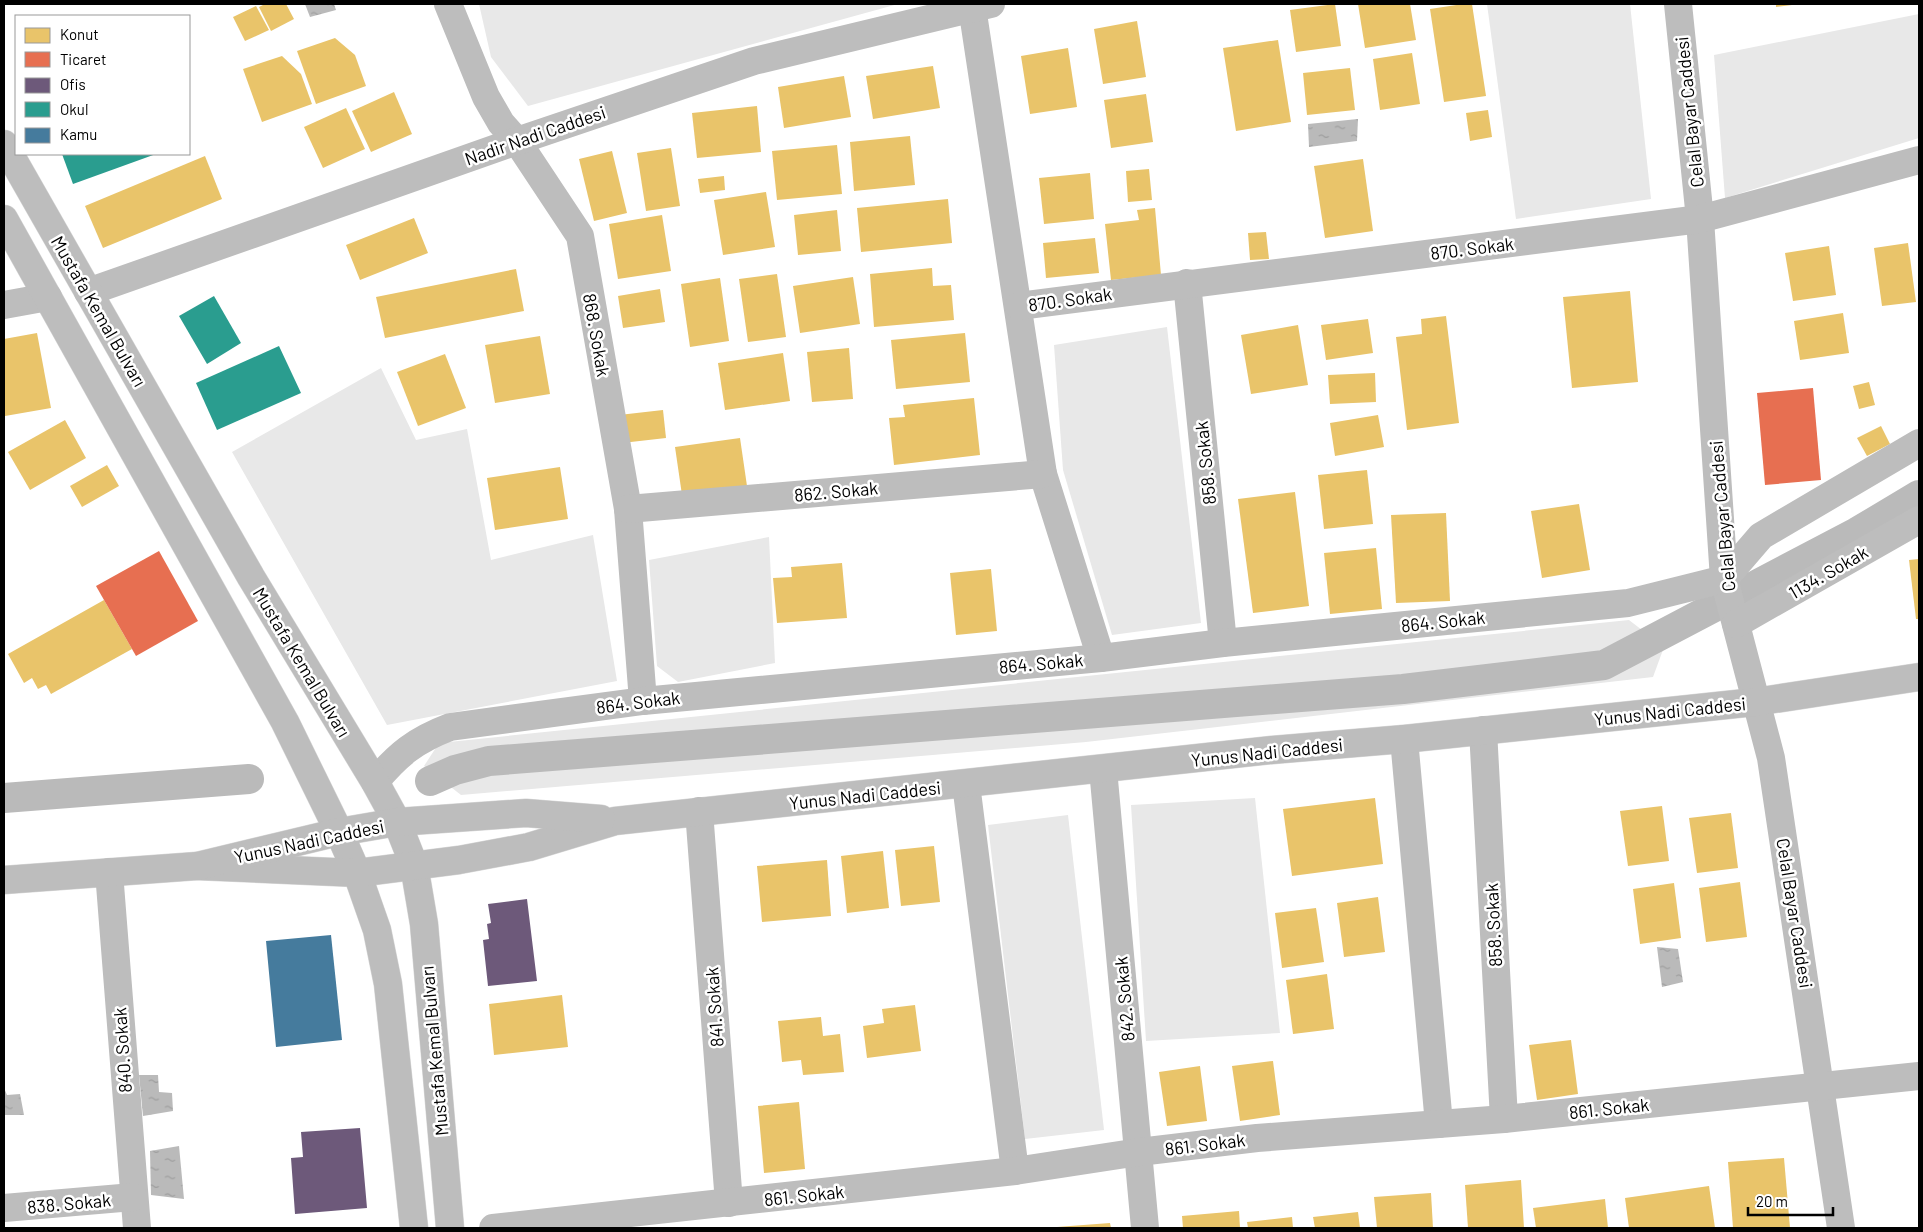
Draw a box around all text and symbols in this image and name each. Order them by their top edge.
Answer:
legend [15,15,190,155]
text: Konut [60,25,99,43]
street label: Celal Bayar Caddesi [1670,35,1708,189]
text: Ticaret [60,50,106,68]
text: Ofis [60,75,86,93]
text: Okul [60,100,88,118]
street label: Nadir Nadi Caddesi [462,101,608,169]
text: Kamu [60,125,97,143]
street label: Mustafa Kemal Bulvarı [47,232,151,390]
street label: 870. Sokak [1429,232,1515,264]
street label: 870. Sokak [1027,282,1113,316]
street label: 868. Sokak [579,292,615,378]
street label: 858. Sokak [1190,420,1220,506]
street label: Celal Bayar Caddesi [1704,440,1740,592]
street label: 862. Sokak [793,476,879,506]
street label: 1134. Sokak [1784,541,1872,603]
street label: Mustafa Kemal Bulvarı [249,583,355,741]
street label: 864. Sokak [1400,606,1486,636]
street label: 864. Sokak [998,648,1084,678]
street label: 864. Sokak [595,686,681,718]
street label: Yunus Nadi Caddesi [1593,692,1747,730]
street label: Yunus Nadi Caddesi [1190,733,1344,771]
street label: Yunus Nadi Caddesi [788,776,942,814]
street label: Yunus Nadi Caddesi [232,814,386,868]
street label: Celal Bayar Caddesi [1772,836,1818,990]
street label: 858. Sokak [1480,882,1506,968]
street label: 842. Sokak [1109,956,1139,1042]
street label: Mustafa Kemal Bulvarı [416,965,452,1137]
street label: 841. Sokak [700,966,728,1048]
street label: 840. Sokak [108,1007,136,1093]
street label: 861. Sokak [1568,1093,1650,1123]
street label: 861. Sokak [1164,1128,1246,1160]
street label: 861. Sokak [763,1180,845,1210]
scale bar [1748,1184,1833,1216]
street label: 838. Sokak [26,1188,112,1218]
text: 20 m [1756,1192,1788,1210]

